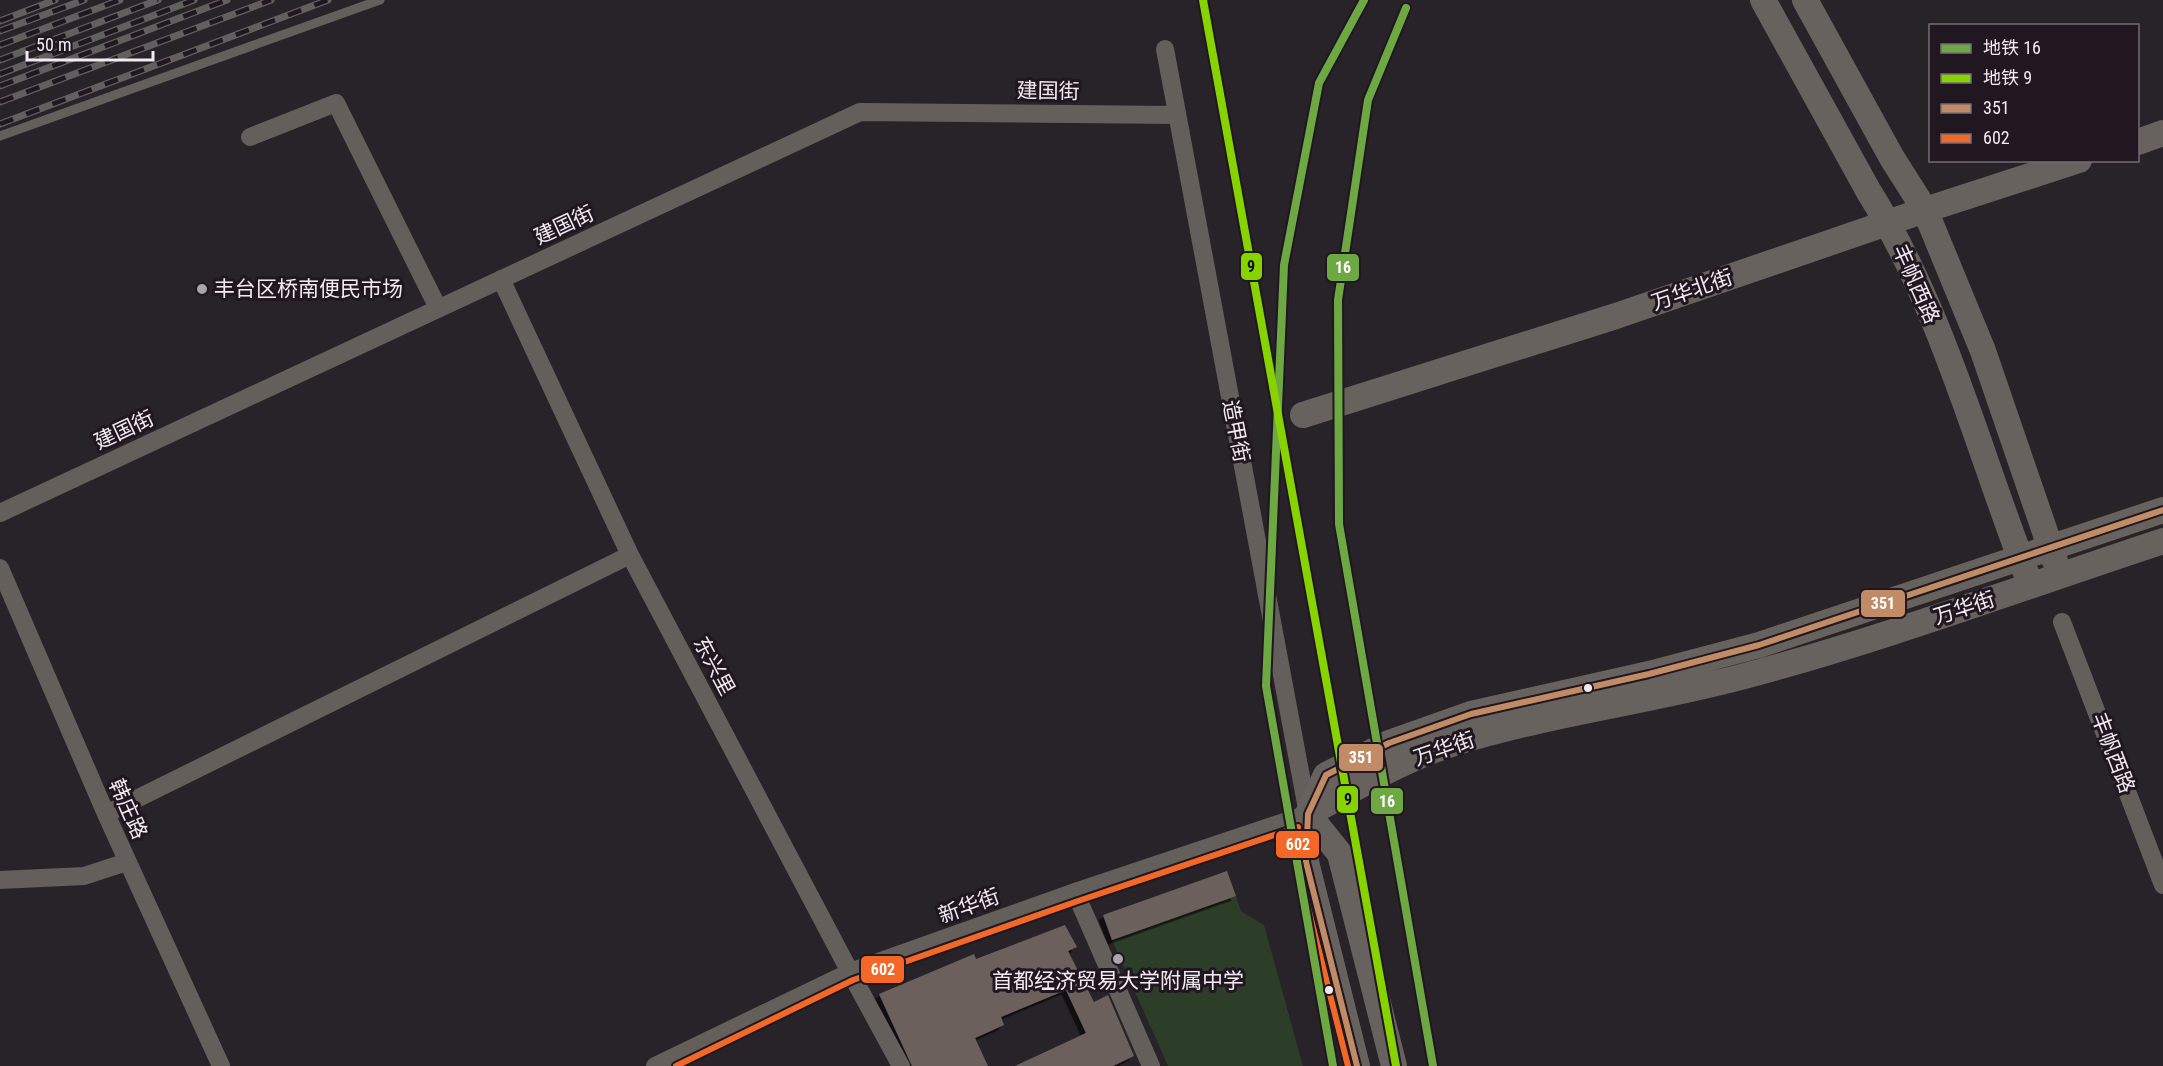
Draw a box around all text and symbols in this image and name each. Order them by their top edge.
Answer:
scale bar [27,24,153,62]
legend [1929,24,2139,162]
text: 50 m [36,34,71,55]
text: 地铁 16 [1983,37,2041,58]
text: 地铁 9 [1983,67,2032,88]
street label: 建国街 [1016,78,1080,104]
text: 351 [1983,97,2010,118]
text: 602 [1983,127,2010,148]
street label: 建国街 [530,201,598,249]
street label: 丰帆西路 [1888,241,1944,327]
line badge: 9 [1240,252,1263,281]
line badge: 16 [1326,253,1360,282]
text: 9 [1247,257,1255,276]
text: 16 [1335,258,1351,277]
street label: 万华北街 [1648,265,1736,315]
place label: 丰台区桥南便民市场 [214,277,403,301]
marker: 丰台区桥南便民市场 [195,282,209,296]
street label: 造甲街 [1218,398,1254,464]
street label: 建国街 [90,406,158,454]
street label: 万华街 [1930,587,1998,629]
line badge: 351 [1860,589,1906,618]
text: 351 [1871,594,1895,613]
street label: 东兴里 [689,633,739,699]
unlabelled marker [1582,682,1594,694]
street label: 丰帆西路 [2087,709,2139,797]
street label: 万华街 [1410,727,1478,771]
line badge: 351 [1338,743,1384,772]
text: 351 [1349,748,1373,767]
street label: 韩庄路 [104,775,152,843]
line badge: 9 [1336,785,1359,814]
line badge: 16 [1370,787,1404,815]
text: 9 [1344,790,1352,809]
text: 16 [1379,792,1395,811]
line badge: 602 [1275,830,1320,859]
text: 602 [1286,835,1310,854]
street label: 新华街 [935,884,1003,928]
marker: 首都经济贸易大学附属中学 [1111,952,1125,966]
line badge: 602 [860,955,905,984]
text: 602 [871,960,895,979]
place label: 首都经济贸易大学附属中学 [992,969,1244,993]
unlabelled marker [1323,984,1335,996]

